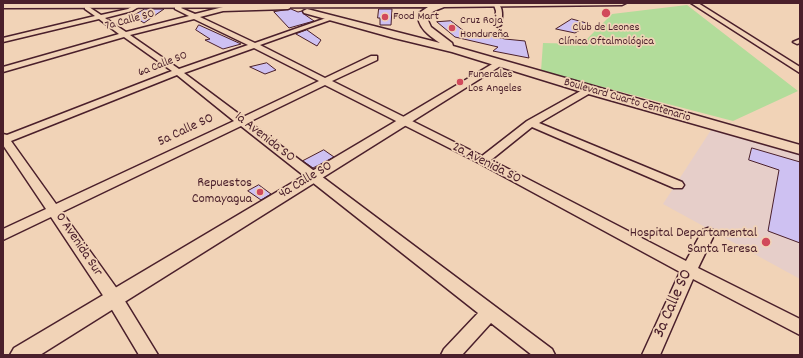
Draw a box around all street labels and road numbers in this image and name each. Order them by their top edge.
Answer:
street label: 7a Calle SO [104,8,156,34]
street label: 6a Calle SO [136,49,190,81]
street label: Boulevard Cuarto Centenario [562,76,692,126]
street label: 1a Avenida SO [230,109,298,167]
street label: 5a Calle SO [155,111,217,151]
street label: 2a Avenida SO [449,139,523,189]
street label: 4a Calle SO [276,159,336,203]
street label: 0 Avenida Sur [51,210,105,280]
street label: 3a Calle SO [650,267,698,341]

